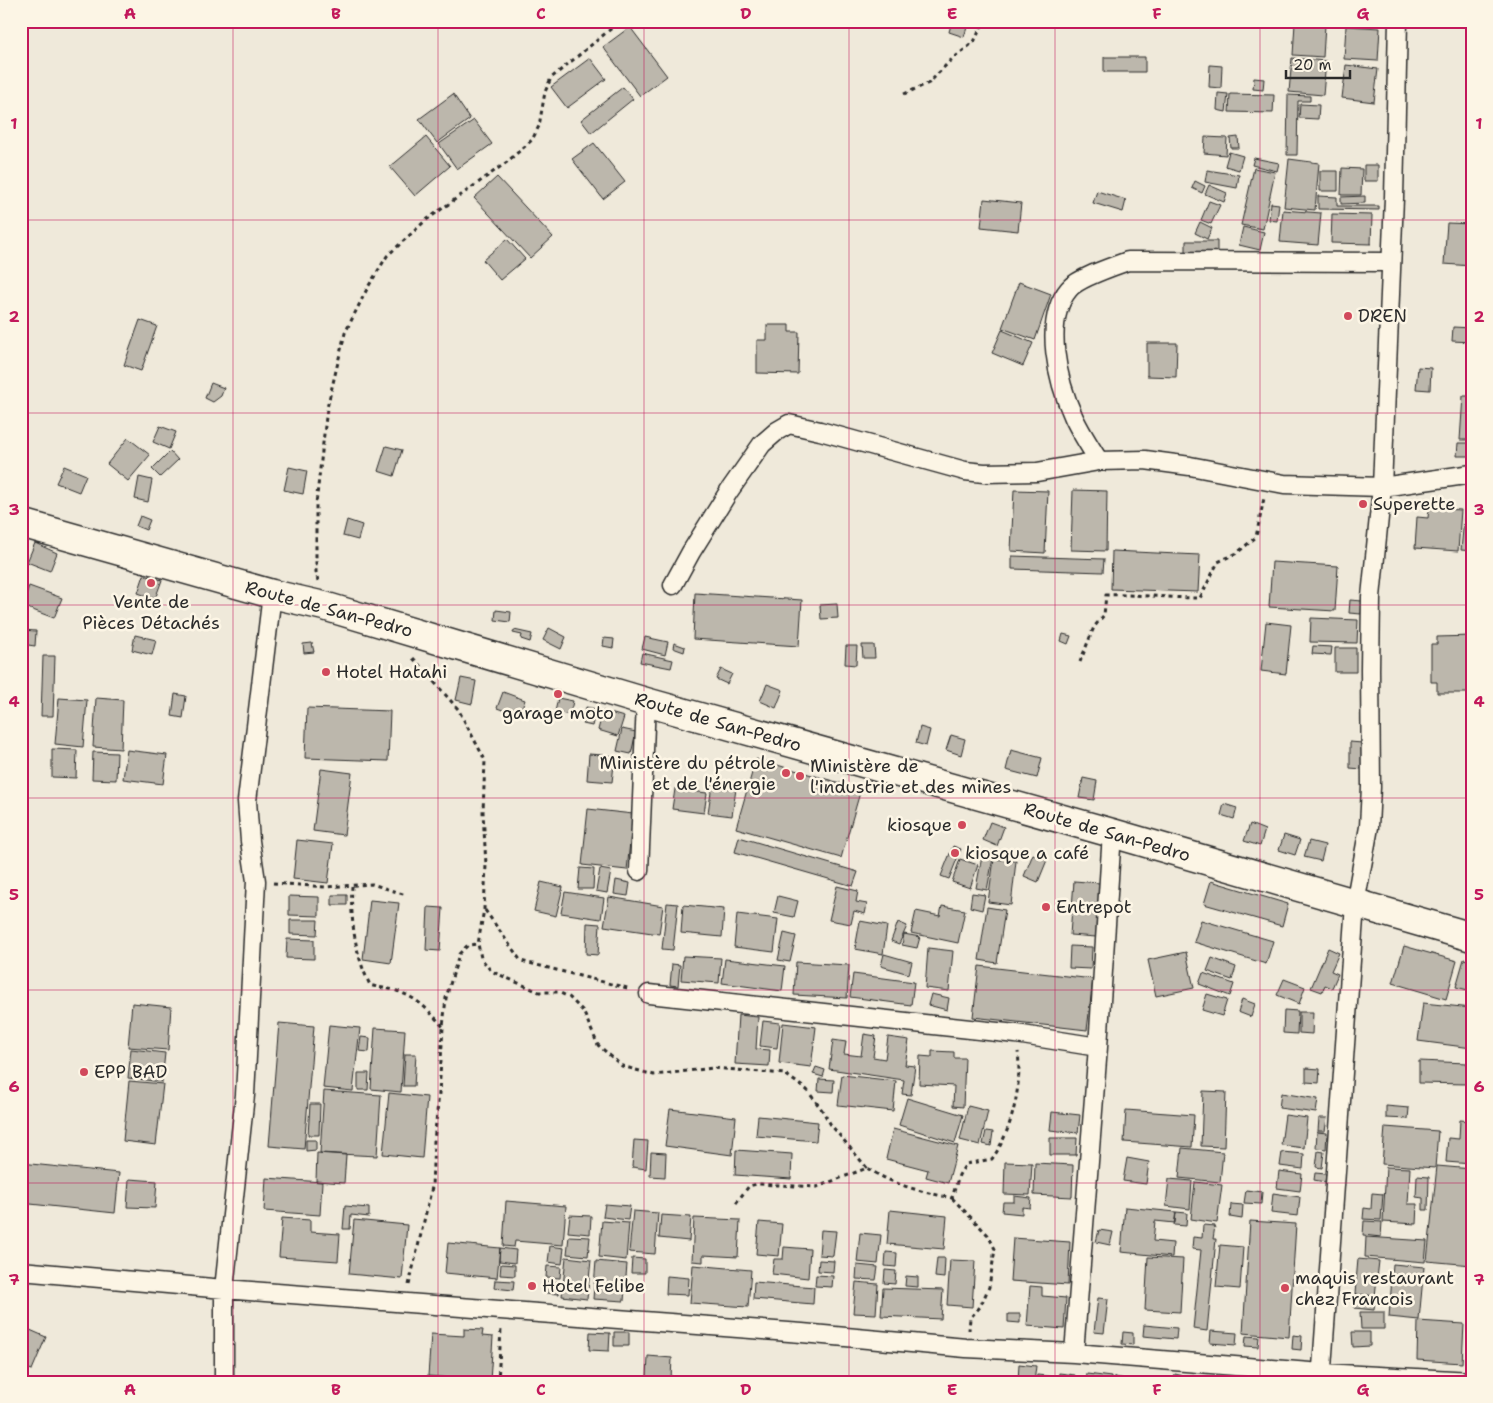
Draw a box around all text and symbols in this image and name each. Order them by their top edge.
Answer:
text: A [124,3,136,24]
text: B [331,3,341,24]
text: C [536,3,546,24]
text: D [740,3,752,24]
text: E [947,3,957,24]
text: F [1152,3,1162,24]
text: G [1357,3,1370,24]
scale bar [1286,48,1349,80]
text: 20 m [1293,55,1332,75]
text: 1 [10,113,18,134]
text: 1 [1475,113,1483,134]
place label: DREN [1358,304,1407,328]
text: 2 [8,306,20,327]
text: 2 [1473,306,1485,327]
marker: DREN [1342,310,1354,322]
place label: Superette [1373,492,1455,516]
marker: Superette [1357,498,1369,510]
text: 3 [8,499,20,520]
text: 3 [1473,499,1485,520]
street label: Route de San-Pedro [243,575,415,643]
marker: Vente de Pièces Détachés [145,577,157,589]
place label: Vente de Pièces Détachés [82,590,220,635]
place label: Hotel Hatahi [336,660,447,684]
marker: Hotel Hatahi [320,666,332,678]
street label: Route de San-Pedro [632,687,804,757]
marker: garage moto [552,688,564,700]
text: 4 [8,691,20,712]
text: 4 [1473,691,1485,712]
place label: garage moto [502,701,614,725]
place label: Ministère du pétrole et de l'énergie [599,751,776,796]
place label: Ministère de l'industrie et des mines [810,754,1011,799]
marker: Ministère du pétrole et de l'énergie [780,767,792,779]
marker: Ministère de l'industrie et des mines [794,770,806,782]
street label: Route de San-Pedro [1021,797,1193,867]
place label: kiosque [887,813,952,837]
marker: kiosque [956,819,968,831]
place label: kiosque a café [965,841,1089,865]
marker: kiosque a café [949,847,961,859]
text: 5 [9,884,19,905]
text: 5 [1474,884,1484,905]
place label: Entrepot [1056,895,1132,919]
marker: Entrepot [1040,901,1052,913]
place label: EPP BAD [94,1060,167,1084]
marker: EPP BAD [78,1066,90,1078]
text: 6 [8,1076,20,1097]
text: 6 [1473,1076,1485,1097]
place label: maquis restaurant chez Francois [1295,1266,1454,1311]
text: 7 [8,1269,20,1290]
text: 7 [1473,1269,1485,1290]
place label: Hotel Felibe [542,1274,645,1298]
marker: Hotel Felibe [526,1280,538,1292]
marker: maquis restaurant chez Francois [1279,1282,1291,1294]
text: A [124,1379,136,1400]
text: B [331,1379,341,1400]
text: C [536,1379,546,1400]
text: D [740,1379,752,1400]
text: E [947,1379,957,1400]
text: F [1152,1379,1162,1400]
text: G [1357,1379,1370,1400]

